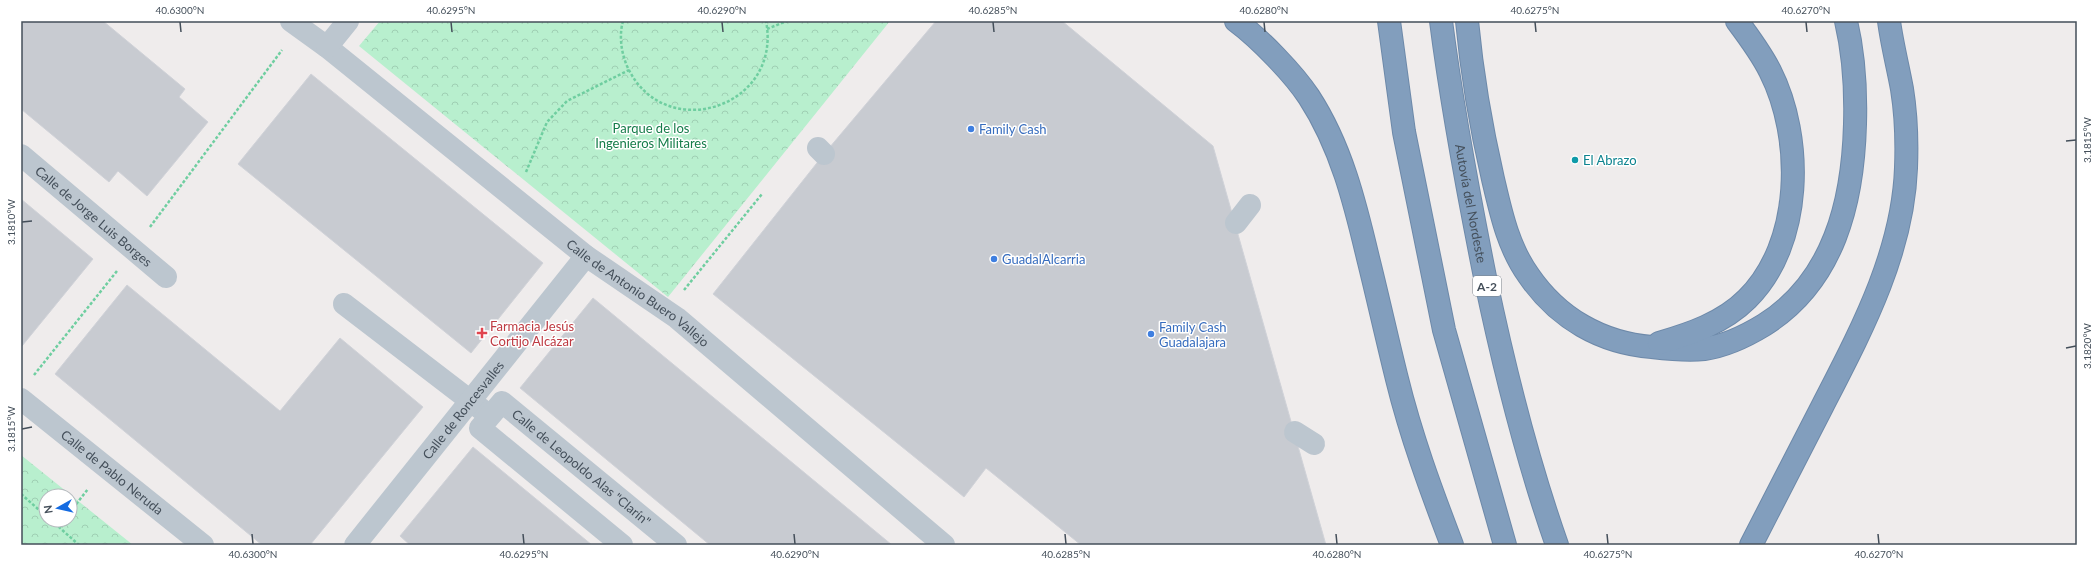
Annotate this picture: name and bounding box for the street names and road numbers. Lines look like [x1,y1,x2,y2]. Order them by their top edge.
street label: Autovía del Nordeste [1452,143,1490,265]
street label: Calle de Jorge Luis Borges [32,162,156,270]
street label: Calle de Antonio Buero Vallejo [563,236,713,350]
road number: A-2 [1473,276,1501,296]
street label: Calle de Roncesvalles [419,357,507,462]
street label: Calle de Leopoldo Alas "Clarín" [509,406,654,529]
street label: Calle de Pablo Neruda [58,426,167,518]

